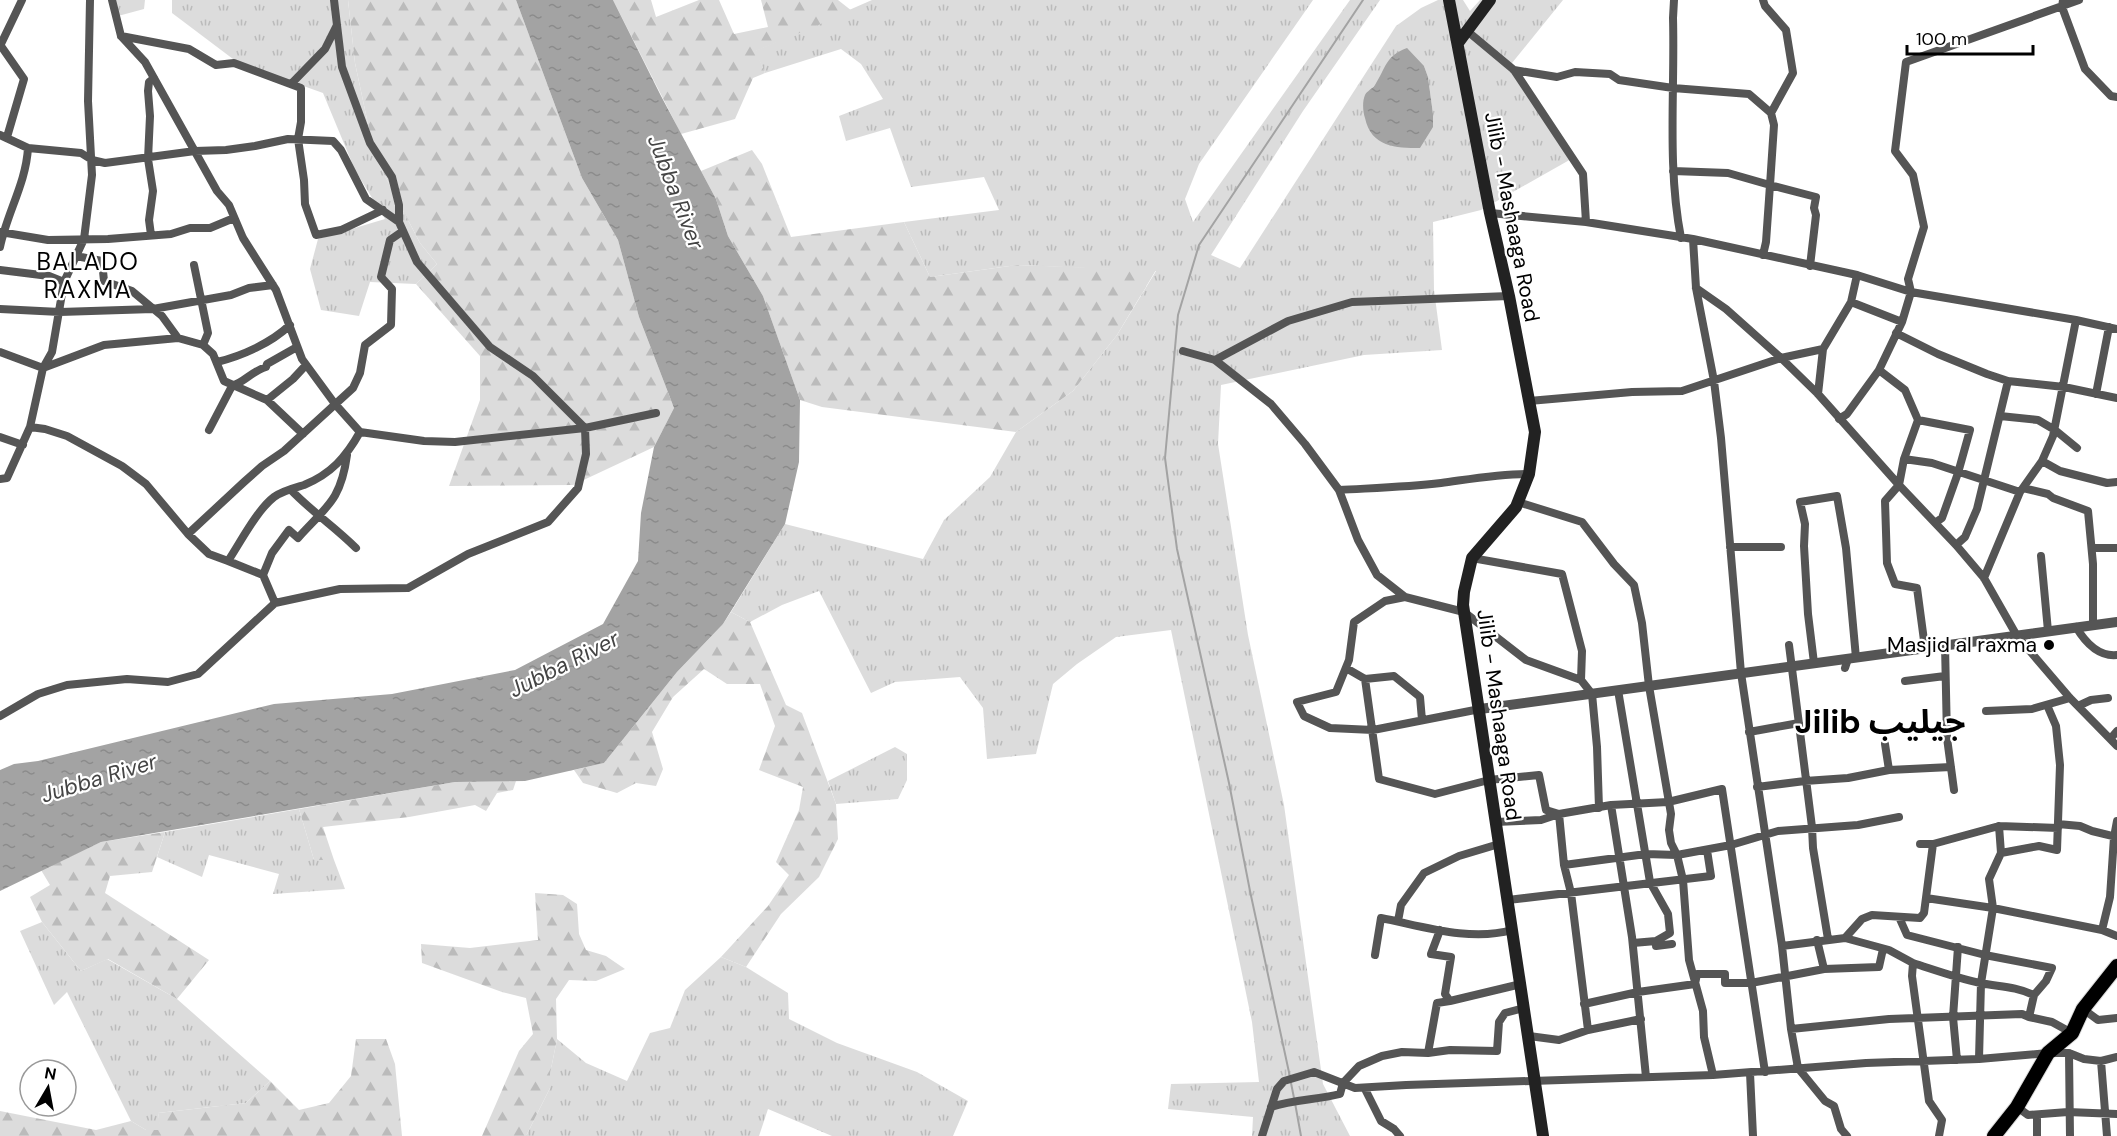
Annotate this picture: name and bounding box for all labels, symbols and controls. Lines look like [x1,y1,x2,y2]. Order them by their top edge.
scale bar [1907,18,2033,56]
text: 100 m [1916,27,1967,51]
street label: Jilib - Mashaaga Road [1478,110,1546,324]
water label: Jubba River [641,131,711,254]
district label: BALADO RAXMA [37,246,139,305]
street label: Jilib - Mashaaga Road [1470,608,1528,822]
water label: Jubba River [504,624,625,704]
place label: Masjid al raxma [1887,631,2037,659]
marker: Masjid al raxma [2042,638,2056,652]
district label: Jilib جيليب [1795,700,1965,743]
water label: Jubba River [38,746,161,809]
north arrow [18,1058,78,1118]
text: N [43,1062,58,1085]

